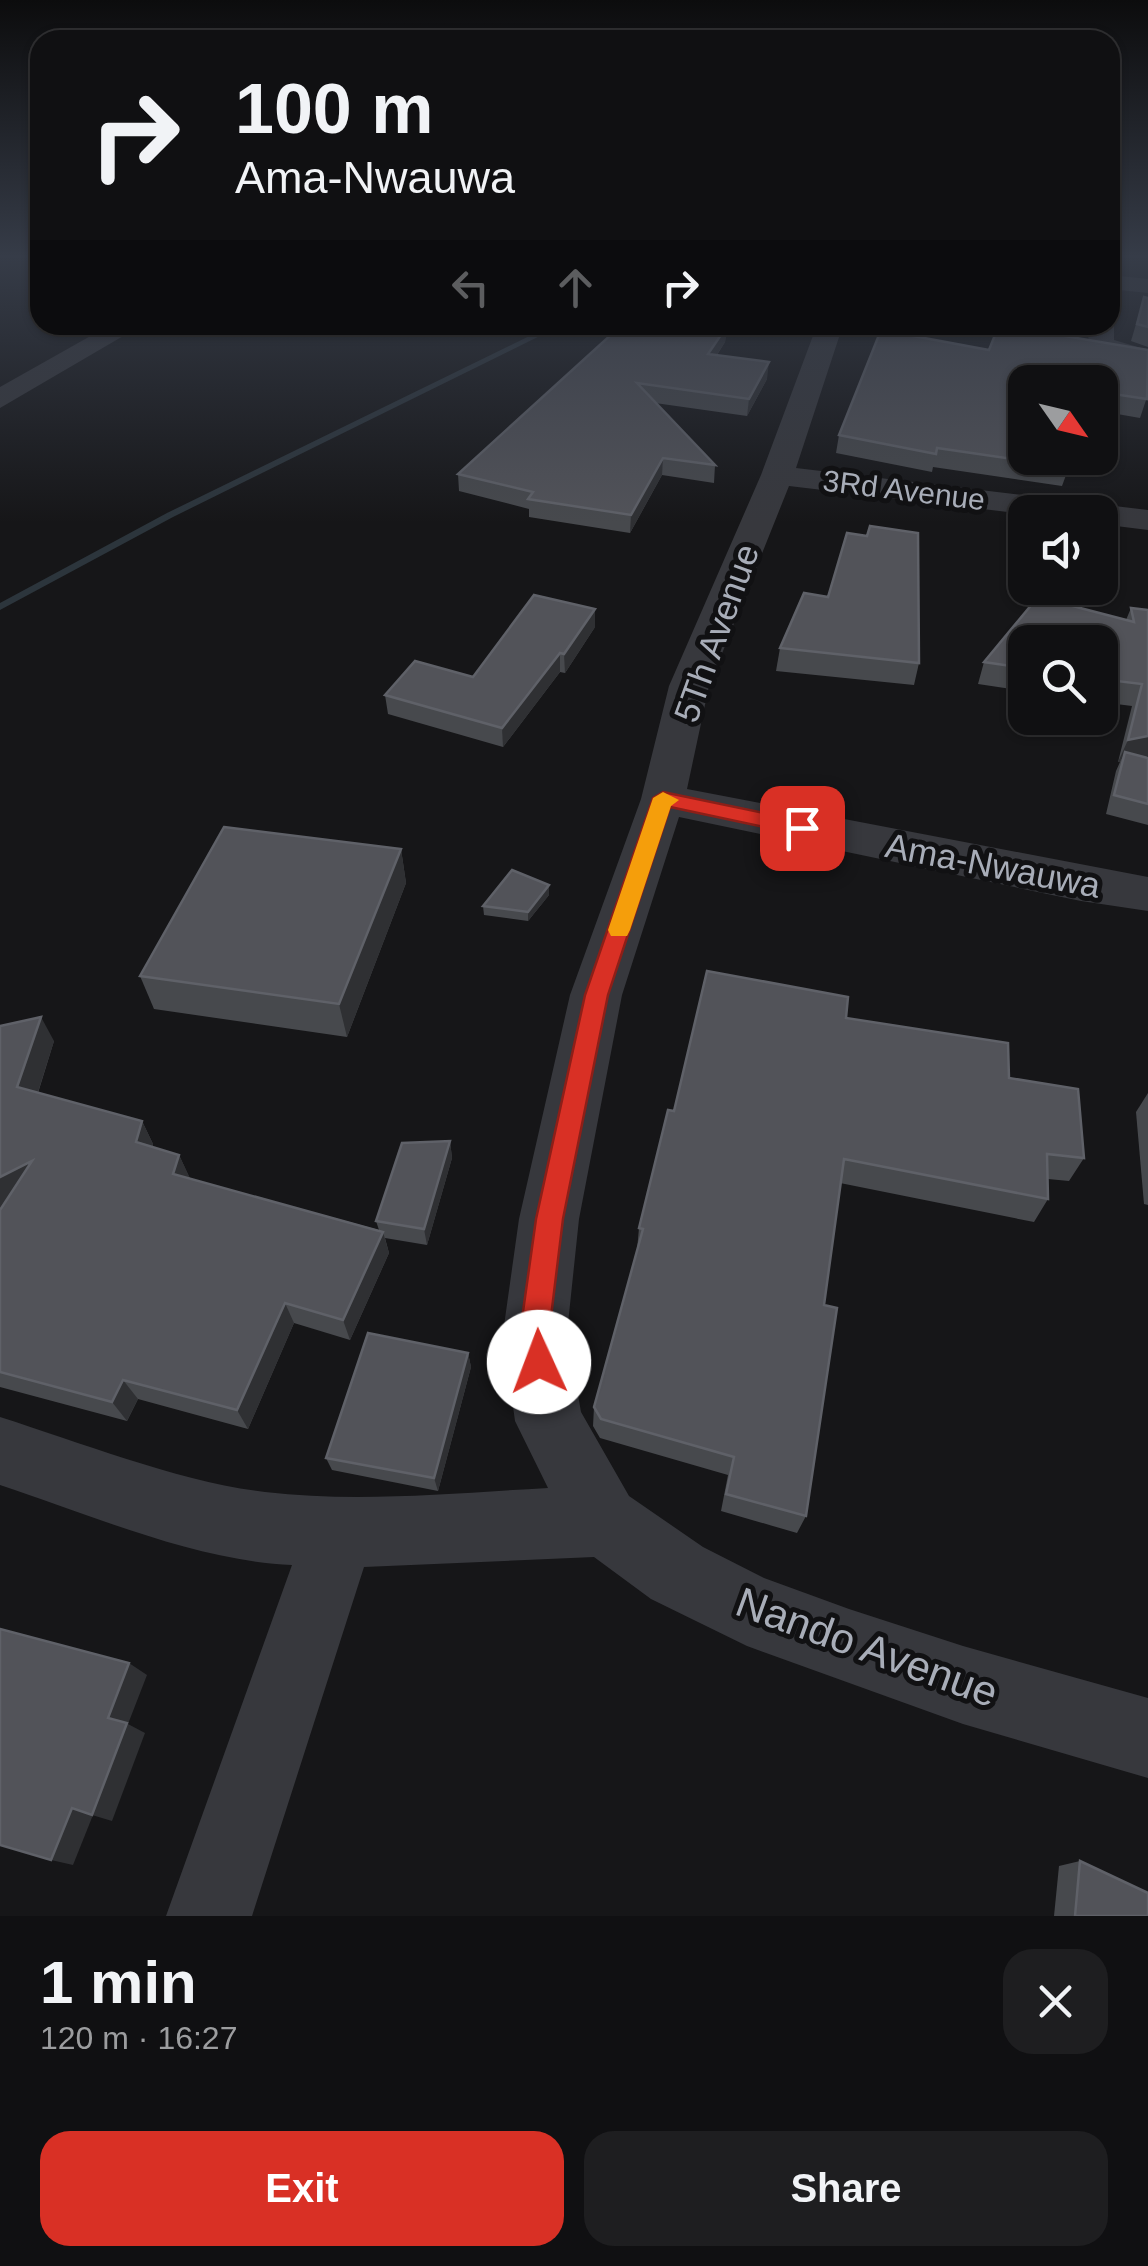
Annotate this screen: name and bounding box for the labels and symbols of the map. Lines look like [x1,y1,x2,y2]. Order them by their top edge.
north arrow [1008,365,1118,475]
street label: 3Rd Avenue [821,464,987,516]
street label: 5Th Avenue [666,539,766,727]
pin [760,786,845,871]
street label: Ama-Nwauwa [882,825,1104,905]
position arrow [487,1310,591,1414]
street label: Nando Avenue [730,1578,1004,1716]

